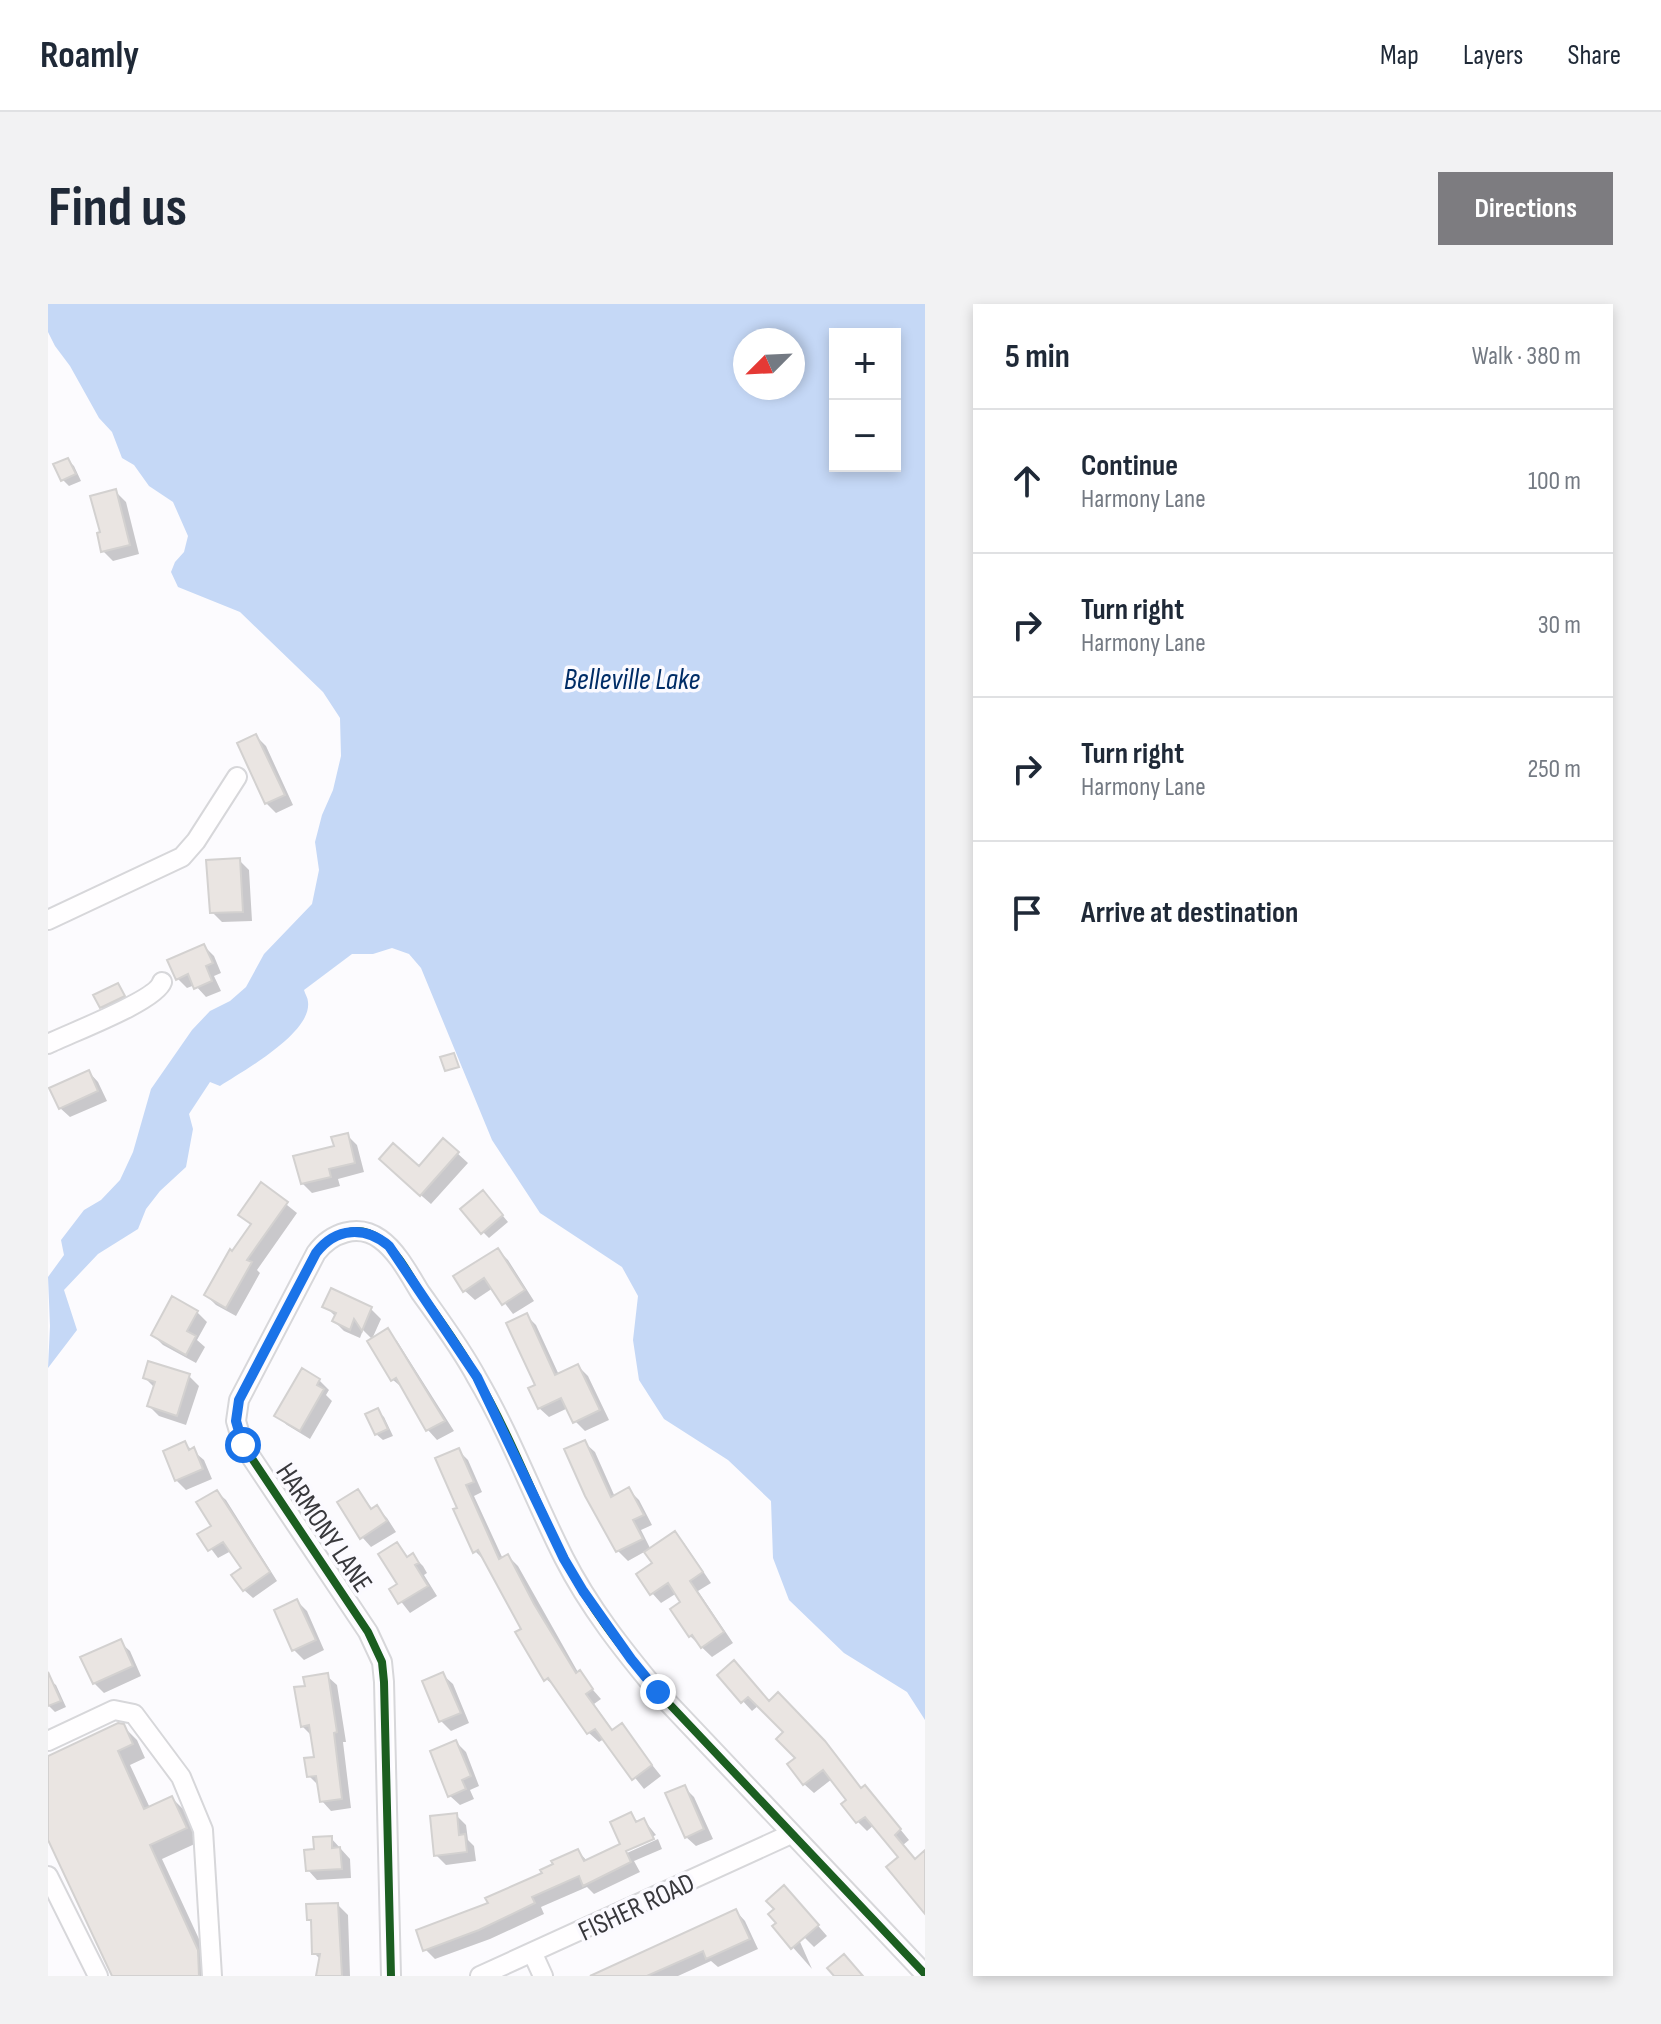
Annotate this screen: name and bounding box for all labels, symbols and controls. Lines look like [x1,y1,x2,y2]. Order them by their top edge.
text: Roamly [40,33,139,78]
text: Map [1380,39,1419,72]
text: Layers [1463,39,1523,72]
text: Share [1567,39,1621,72]
button: Directions [1438,172,1613,245]
text: Find us [48,175,187,242]
north arrow [733,328,805,400]
map controls [829,328,901,472]
button: + [829,328,901,400]
text: 5 min [1005,336,1070,377]
text: Walk · 380 m [1472,341,1581,372]
button: − [829,400,901,472]
text: Continue [1081,448,1178,484]
icon: ahead [1005,459,1049,503]
text: 100 m [1528,466,1581,497]
text: Harmony Lane [1081,484,1206,515]
text: Turn right [1081,592,1184,628]
icon: right [1005,603,1049,647]
text: 30 m [1538,610,1581,641]
text: Harmony Lane [1081,628,1206,659]
water label: Belleville Lake [564,662,701,698]
text: Turn right [1081,736,1184,772]
icon: right [1005,747,1049,791]
text: 250 m [1527,754,1581,785]
text: Harmony Lane [1081,772,1206,803]
icon: arrive [1005,891,1049,935]
text: Arrive at destination [1081,895,1298,931]
route start [225,1427,261,1463]
street label: HARMONY LANE [269,1457,379,1599]
route end [640,1674,676,1710]
street label: FISHER ROAD [573,1866,700,1949]

